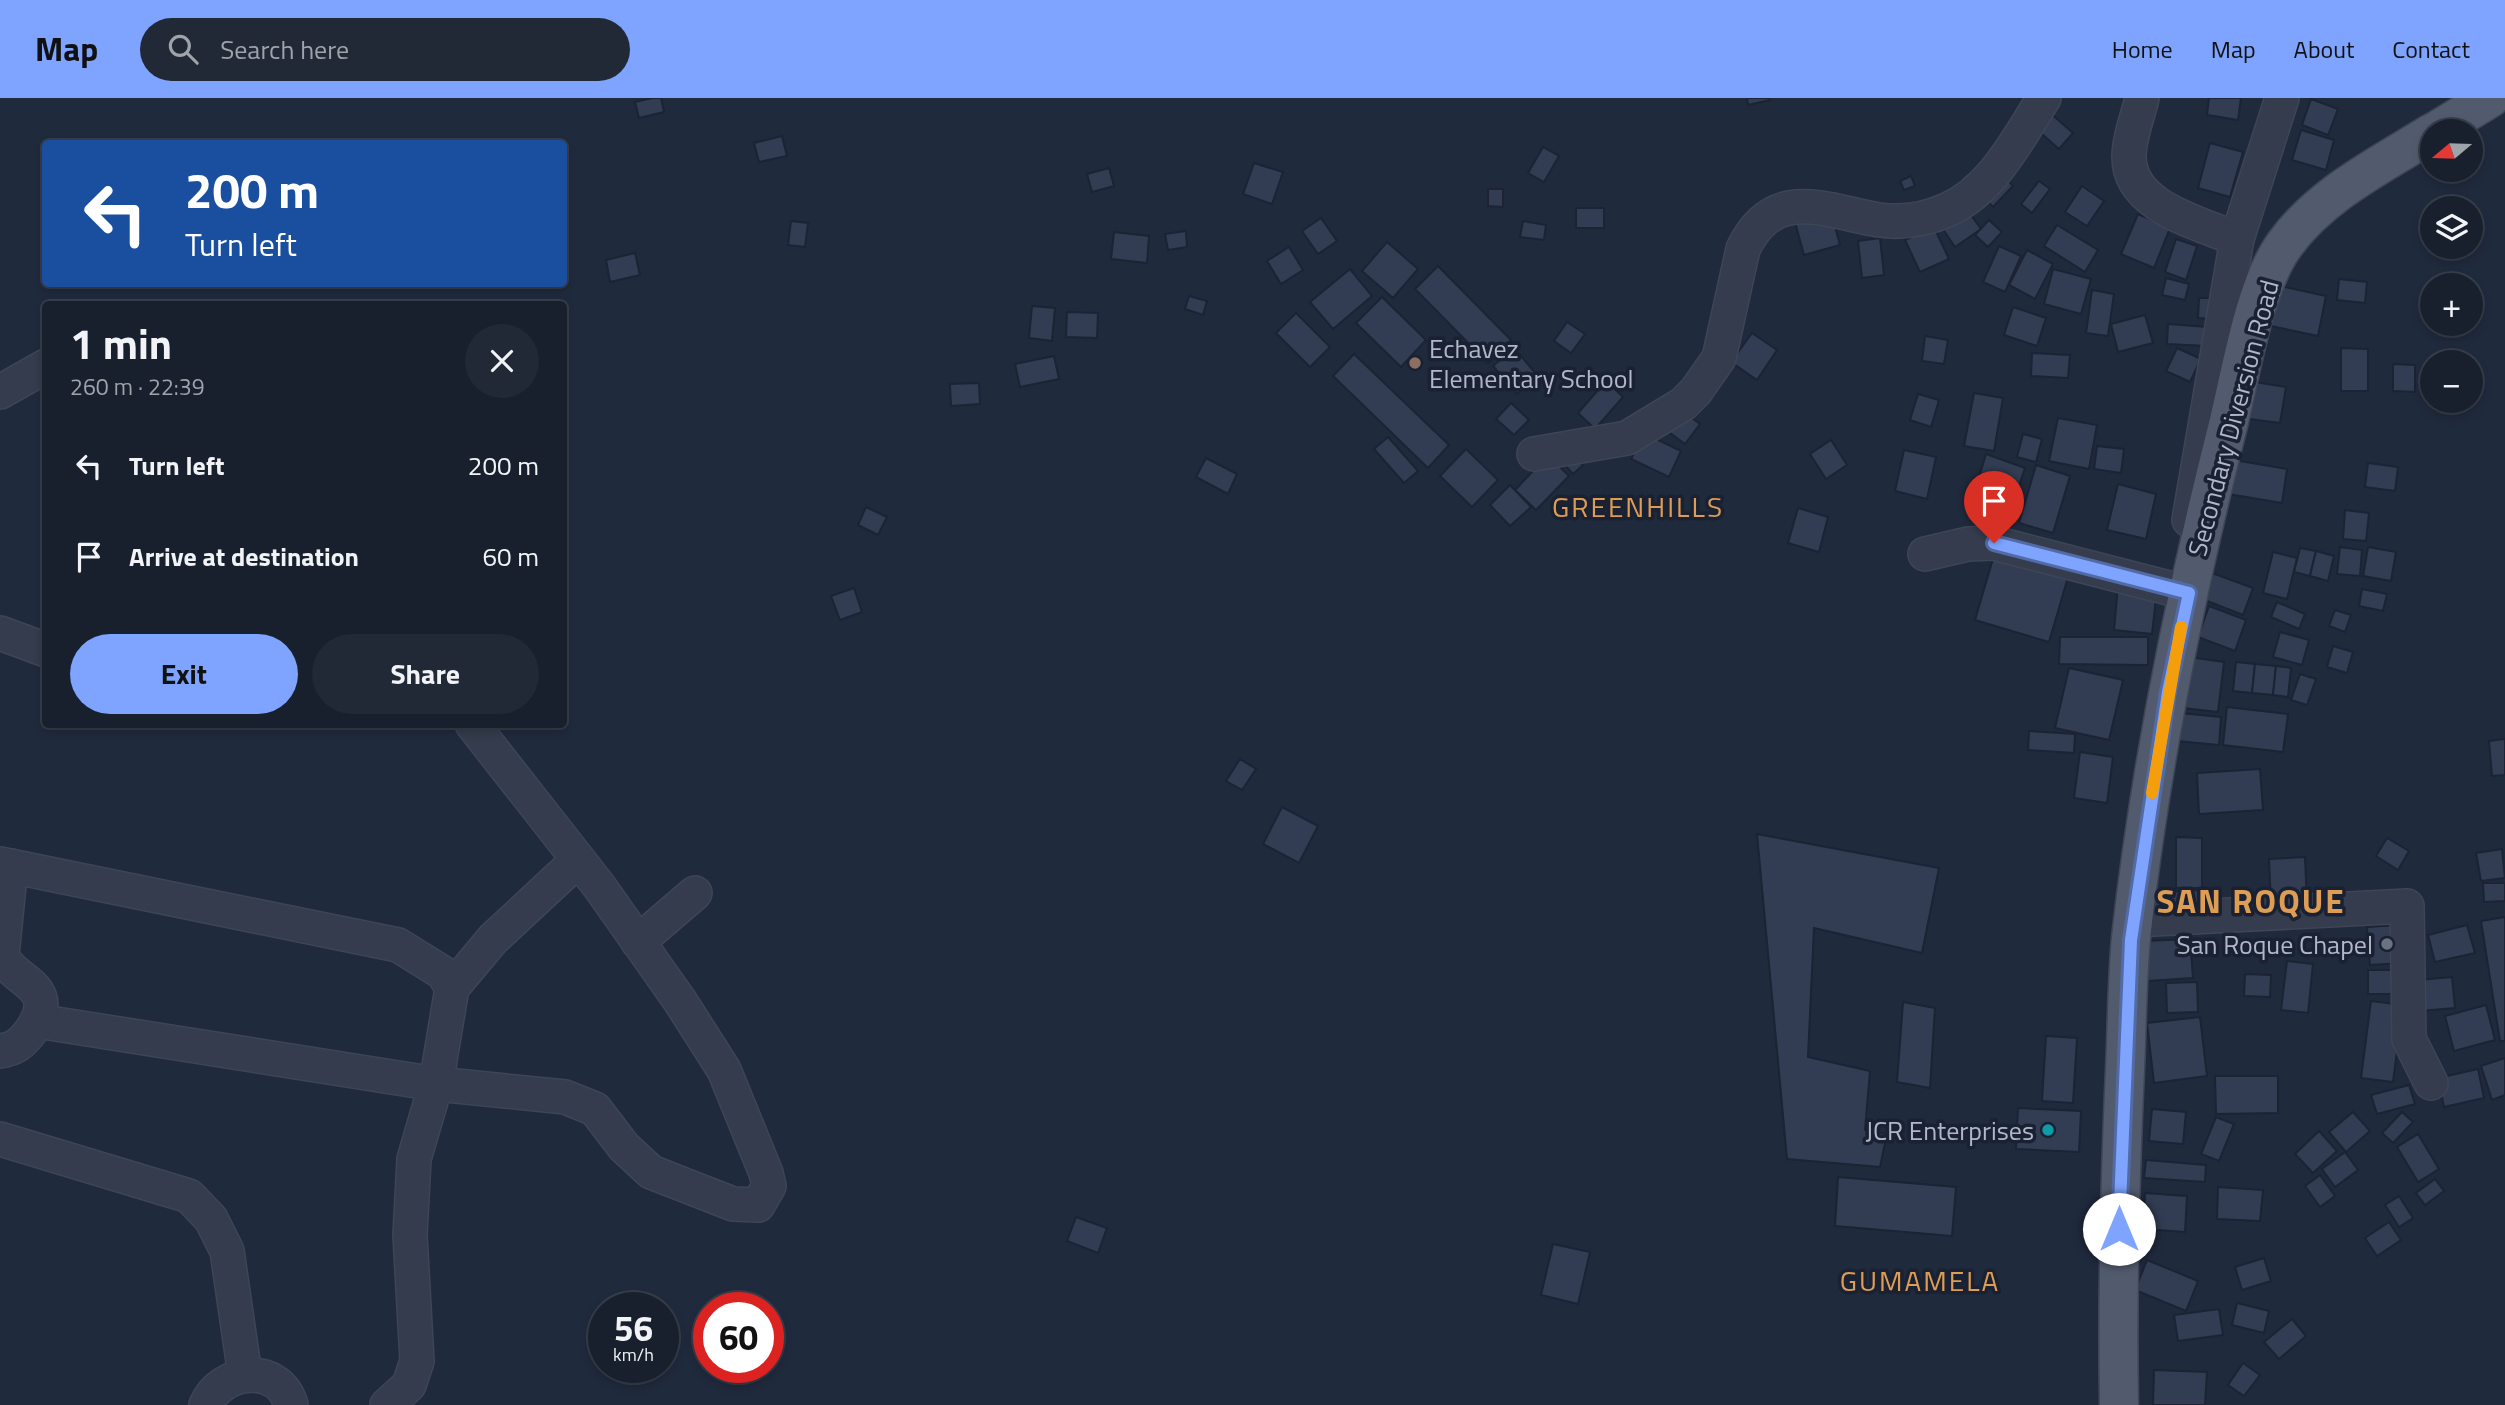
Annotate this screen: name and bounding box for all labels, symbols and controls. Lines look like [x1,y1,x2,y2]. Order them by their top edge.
search box [140,18,630,81]
text: Map [35,24,98,74]
icon: search [164,30,202,68]
text: Search here [220,30,349,69]
text: Home [2112,31,2173,67]
text: Map [2211,31,2256,67]
text: About [2294,31,2354,67]
text: Contact [2392,31,2470,67]
north arrow [2420,119,2483,182]
map controls [2420,119,2483,413]
text: 200 m [185,152,319,227]
icon: left [70,168,161,259]
button: layers [2420,196,2483,259]
text: Turn left [185,220,297,268]
button: + [2420,273,2483,336]
street label: Secondary Diversion Road [2177,276,2289,560]
text: 1 min [70,311,172,375]
button: close [465,324,539,398]
place label: Echavez Elementary School [1429,329,1634,398]
button: − [2420,350,2483,413]
marker: Echavez Elementary School [1407,355,1423,371]
text: 260 m · 22:39 [70,369,205,404]
text: Turn left [129,446,224,485]
text: 200 m [468,446,539,485]
icon: left [70,447,108,485]
pin [1964,471,2024,543]
icon: arrive [1975,482,2013,520]
district label: GREENHILLS [1552,485,1724,528]
text: Arrive at destination [129,537,359,576]
text: 60 m [482,537,539,576]
icon: arrive [70,538,108,576]
button: Exit [70,634,298,714]
button: Share [312,634,539,714]
district label: SAN ROQUE [2156,876,2346,926]
place label: San Roque Chapel [2176,925,2373,964]
marker: San Roque Chapel [2379,936,2395,952]
place label: JCR Enterprises [1865,1111,2034,1150]
marker: JCR Enterprises [2040,1122,2056,1138]
position arrow [2082,1192,2156,1266]
district label: GUMAMELA [1840,1259,2000,1302]
speed limit sign: 60 [693,1292,784,1383]
text: 56 [614,1301,653,1355]
text: km/h [613,1341,654,1368]

